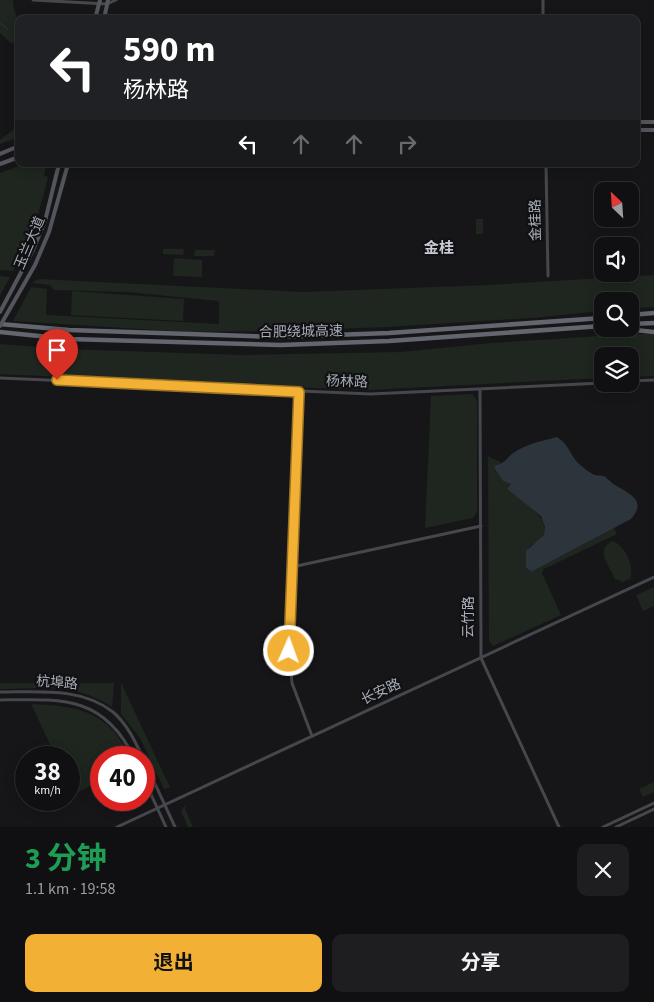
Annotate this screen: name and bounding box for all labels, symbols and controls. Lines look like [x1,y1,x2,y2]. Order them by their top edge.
text: 590 m [123,25,215,75]
icon: left [40,35,105,100]
text: 杨林路 [123,74,189,106]
icon: left [234,130,262,158]
icon: ahead [287,130,315,158]
icon: ahead [340,130,368,158]
icon: right [393,130,421,158]
north arrow [594,182,639,228]
map controls [594,182,639,392]
street label: 金桂路 [526,199,546,241]
street label: 玉兰大道 [10,213,50,273]
button: sound [594,237,639,282]
district label: 金桂 [424,238,454,259]
button: search [594,292,639,337]
street label: 合肥绕城高速 [259,321,343,343]
pin [36,329,78,380]
icon: arrive [43,336,71,364]
button: layers [594,347,639,392]
street label: 杨林路 [326,371,368,393]
street label: 云竹路 [459,596,479,638]
position arrow [262,624,314,676]
street label: 杭埠路 [35,671,79,695]
street label: 长安路 [358,674,404,710]
speed limit sign: 40 [90,746,155,811]
text: 38 [34,754,61,790]
text: km/h [34,782,61,799]
text: 3 分钟 [25,837,107,880]
button: close [577,844,629,896]
text: 1.1 km · 19:58 [25,878,115,900]
button: 退出 [25,934,322,992]
button: 分享 [332,934,629,992]

